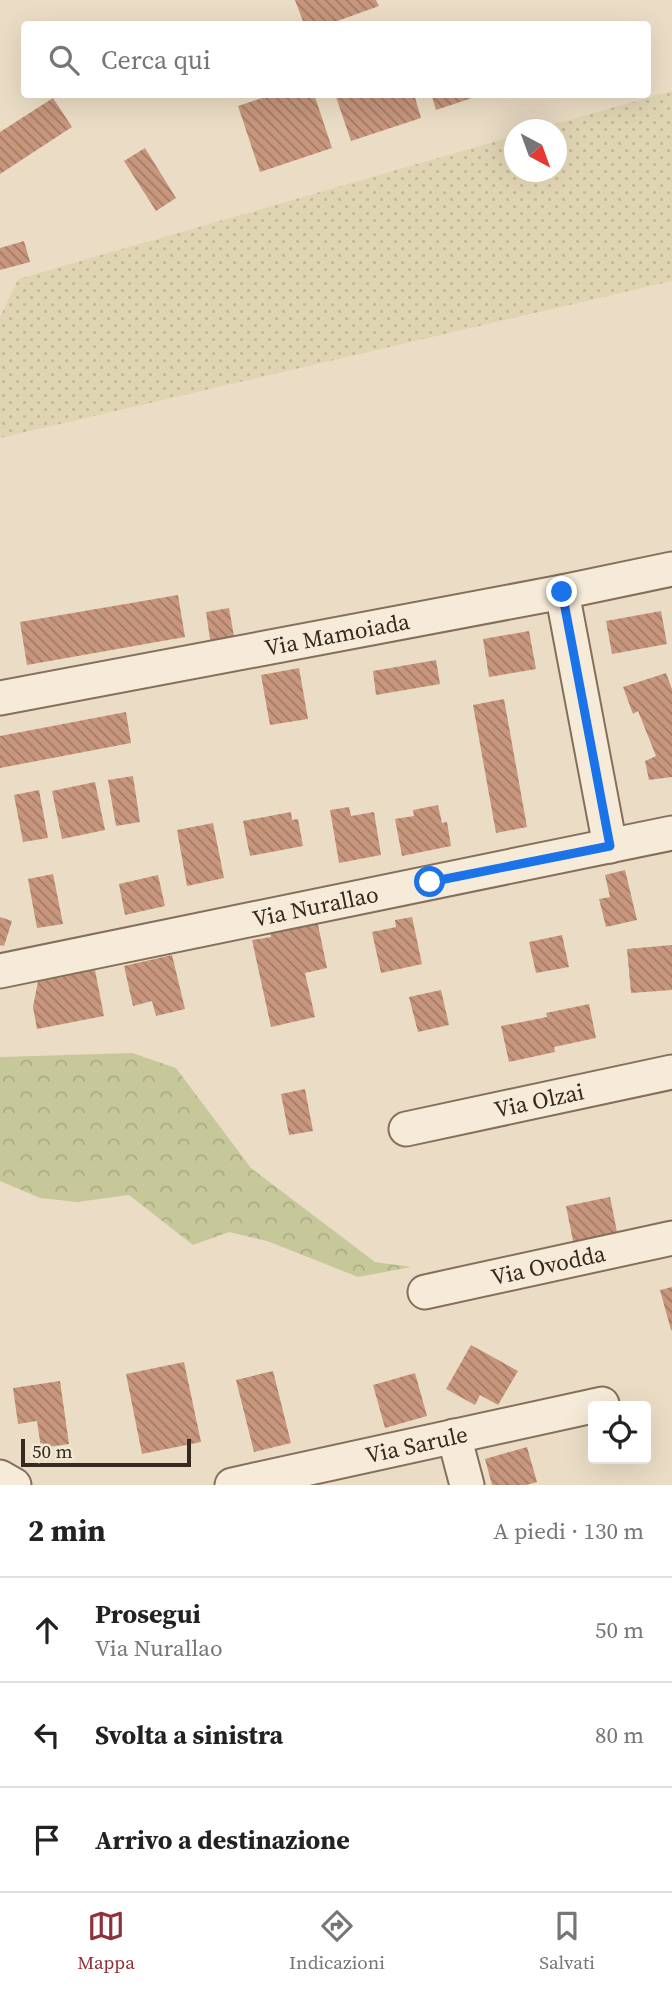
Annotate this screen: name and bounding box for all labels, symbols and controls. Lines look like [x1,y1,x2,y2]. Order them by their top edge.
search box [21,21,651,98]
icon: search [45,41,83,79]
text: Cerca qui [101,42,211,78]
north arrow [504,119,567,182]
route end [546,576,577,607]
street label: Via Mamoiada [262,605,413,664]
route start [414,866,445,897]
street label: Via Nurallao [250,878,381,935]
street label: Via Olzai [491,1075,587,1126]
street label: Via Ovodda [488,1237,609,1293]
map controls [588,1401,651,1464]
button: locate [588,1401,651,1464]
street label: Via Sarule [362,1418,471,1471]
scale bar [21,1436,191,1468]
text: 50 m [32,1438,73,1464]
text: 2 min [28,1510,106,1551]
text: A piedi · 130 m [493,1515,644,1547]
text: Prosegui [95,1596,201,1632]
icon: ahead [28,1611,66,1649]
text: 50 m [595,1614,644,1646]
text: Via Nurallao [95,1632,223,1664]
icon: left [28,1716,66,1754]
text: Svolta a sinistra [95,1717,283,1753]
text: 80 m [595,1719,644,1751]
icon: arrive [28,1821,66,1859]
text: Arrivo a destinazione [95,1822,350,1858]
tab: Mappa [77,1907,135,1975]
tab: Indicazioni [289,1907,385,1975]
tab: Salvati [539,1907,595,1975]

